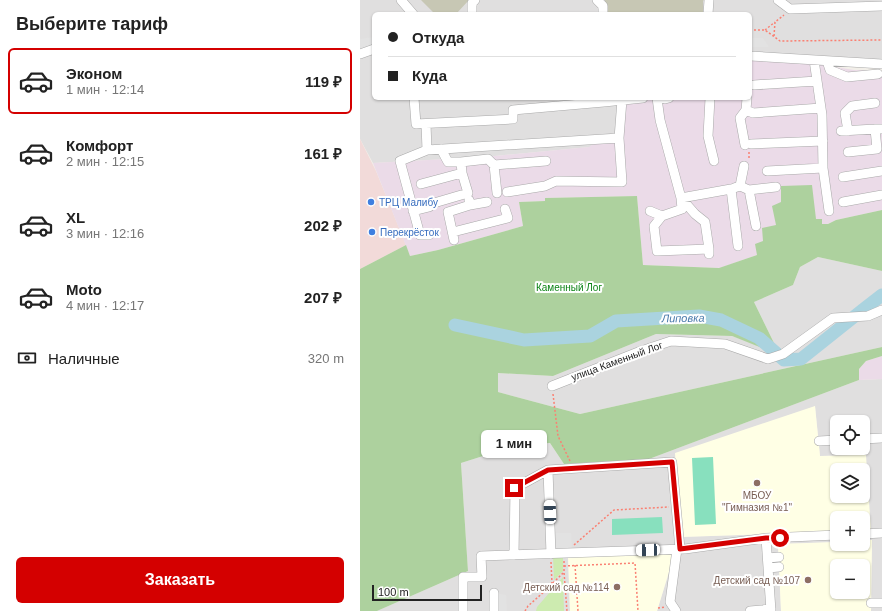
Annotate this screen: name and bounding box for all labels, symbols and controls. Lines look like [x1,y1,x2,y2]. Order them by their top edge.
text: Выберите тариф [16,14,168,34]
text: Откуда [412,29,464,46]
icon: car [18,63,54,99]
text: Эконом [66,65,122,82]
text: Куда [412,67,447,84]
text: 119 ₽ [305,73,342,90]
text: 1 мин · 12:14 [66,82,144,97]
icon: car [18,135,54,171]
text: Комфорт [66,137,133,154]
text: 161 ₽ [304,145,342,162]
text: 2 мин · 12:15 [66,154,144,169]
marker: ТРЦ Малибу [366,197,376,207]
place label: ТРЦ Малибу [379,197,438,208]
icon: car [18,207,54,243]
text: XL [66,209,85,226]
text: 202 ₽ [304,217,342,234]
text: 3 мин · 12:16 [66,226,144,241]
marker: Перекрёсток [367,227,377,237]
place label: Перекрёсток [380,227,439,238]
icon: car [18,279,54,315]
text: Moto [66,281,102,298]
park label: Каменный Лог [536,282,602,293]
text: 207 ₽ [304,289,342,306]
text: 4 мин · 12:17 [66,298,144,313]
water label: Липовка [660,312,705,324]
street label: улица Каменный Лог [570,339,665,383]
icon: cash [16,347,38,369]
text: Наличные [48,350,120,367]
text: 320 m [308,351,344,366]
map controls [830,415,870,599]
button: locate [830,415,870,455]
callout: 1 мин [481,430,547,458]
text: 1 мин [496,436,532,451]
button: layers [830,463,870,503]
marker: МБОУ "Гимназия №1" [752,478,762,488]
route end [505,479,523,497]
place label: МБОУ "Гимназия №1" [722,490,792,513]
car [544,500,556,524]
button: + [830,511,870,551]
route start [771,529,789,547]
car [636,544,660,556]
button: Заказать [16,557,344,603]
button: − [830,559,870,599]
place label: Детский сад №107 [714,575,800,586]
marker: Детский сад №107 [803,575,813,585]
place label: Детский сад №114 [523,582,609,593]
marker: Детский сад №114 [612,582,622,592]
scale bar [372,583,482,602]
text: 100 m [378,586,409,598]

